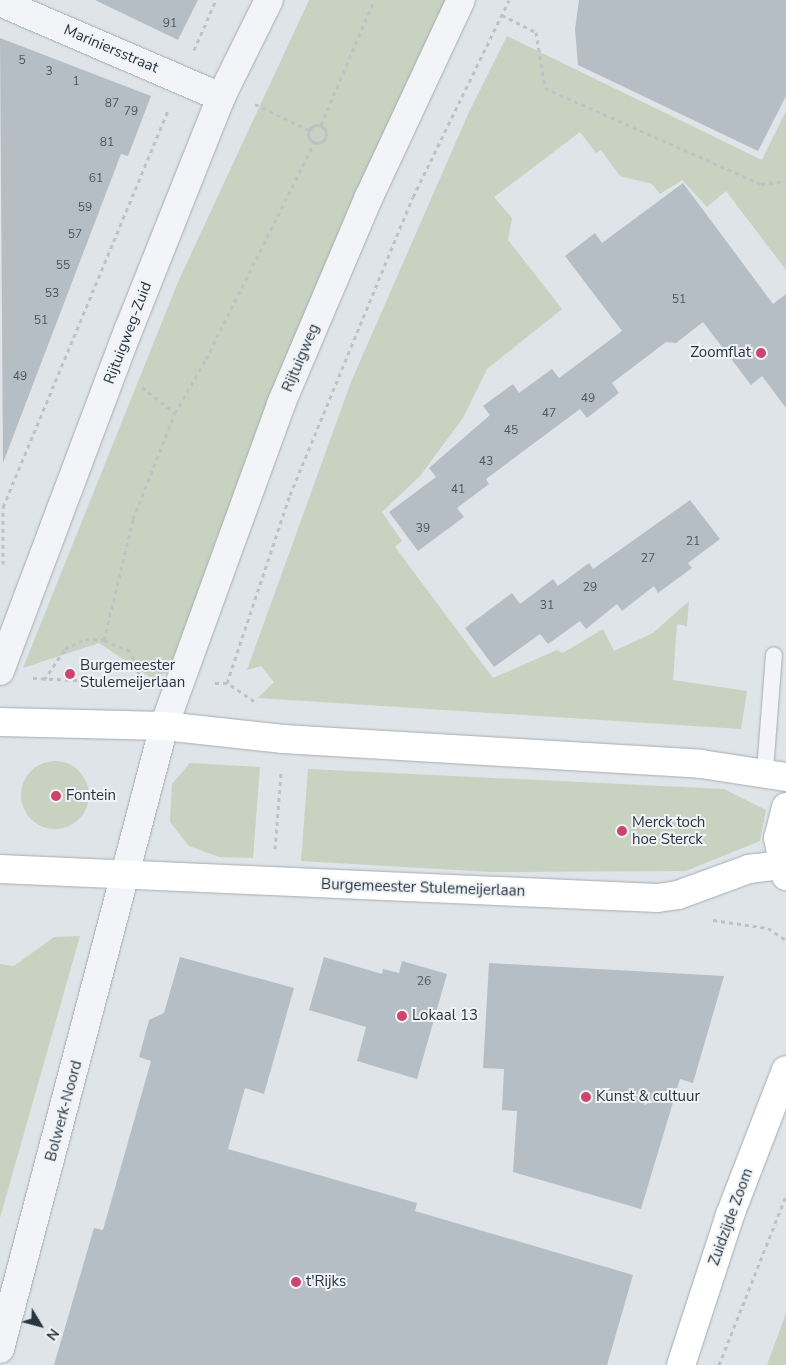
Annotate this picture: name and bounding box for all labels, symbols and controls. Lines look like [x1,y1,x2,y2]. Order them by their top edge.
house number: 91 [163,17,177,31]
street label: Mariniersstraat [61,21,161,77]
house number: 5 [18,54,26,68]
house number: 3 [45,65,53,79]
house number: 1 [72,75,80,89]
house number: 87 [105,97,119,111]
house number: 79 [124,105,138,119]
house number: 81 [100,136,114,150]
house number: 61 [89,172,103,186]
house number: 59 [78,201,92,215]
house number: 57 [68,228,82,242]
house number: 55 [56,259,70,273]
street label: Rijtuigweg-Zuid [100,279,156,387]
house number: 53 [45,287,59,301]
house number: 51 [672,293,686,307]
house number: 51 [34,314,48,328]
street label: Rijtuigweg [279,321,323,395]
place label: Zoomflat [690,344,751,362]
marker: Zoomflat [755,347,767,359]
house number: 49 [13,370,27,384]
house number: 49 [581,392,595,406]
house number: 47 [542,407,556,421]
house number: 45 [504,424,518,438]
house number: 43 [479,455,493,469]
house number: 41 [451,483,465,497]
house number: 39 [416,522,430,536]
house number: 21 [686,535,700,549]
house number: 27 [641,552,655,566]
house number: 29 [583,581,597,595]
house number: 31 [540,599,554,613]
place label: Burgemeester Stulemeijerlaan [80,656,185,691]
marker: Burgemeester Stulemeijerlaan [64,668,76,680]
place label: Fontein [66,787,116,805]
marker: Fontein [50,790,62,802]
place label: Merck toch hoe Sterck [632,813,705,848]
marker: Merck toch hoe Sterck [616,825,628,837]
street label: Burgemeester Stulemeijerlaan [321,875,525,901]
house number: 26 [417,975,431,989]
place label: Lokaal 13 [412,1007,478,1025]
marker: Lokaal 13 [396,1010,408,1022]
street label: Bolwerk-Noord [42,1059,86,1163]
place label: Kunst & cultuur [596,1088,700,1106]
marker: Kunst & cultuur [580,1091,592,1103]
street label: Zuidzijde Zoom [705,1166,757,1268]
place label: t'Rijks [306,1273,346,1291]
marker: t'Rijks [290,1276,302,1288]
north arrow [15,1300,65,1350]
text: N [42,1324,63,1344]

